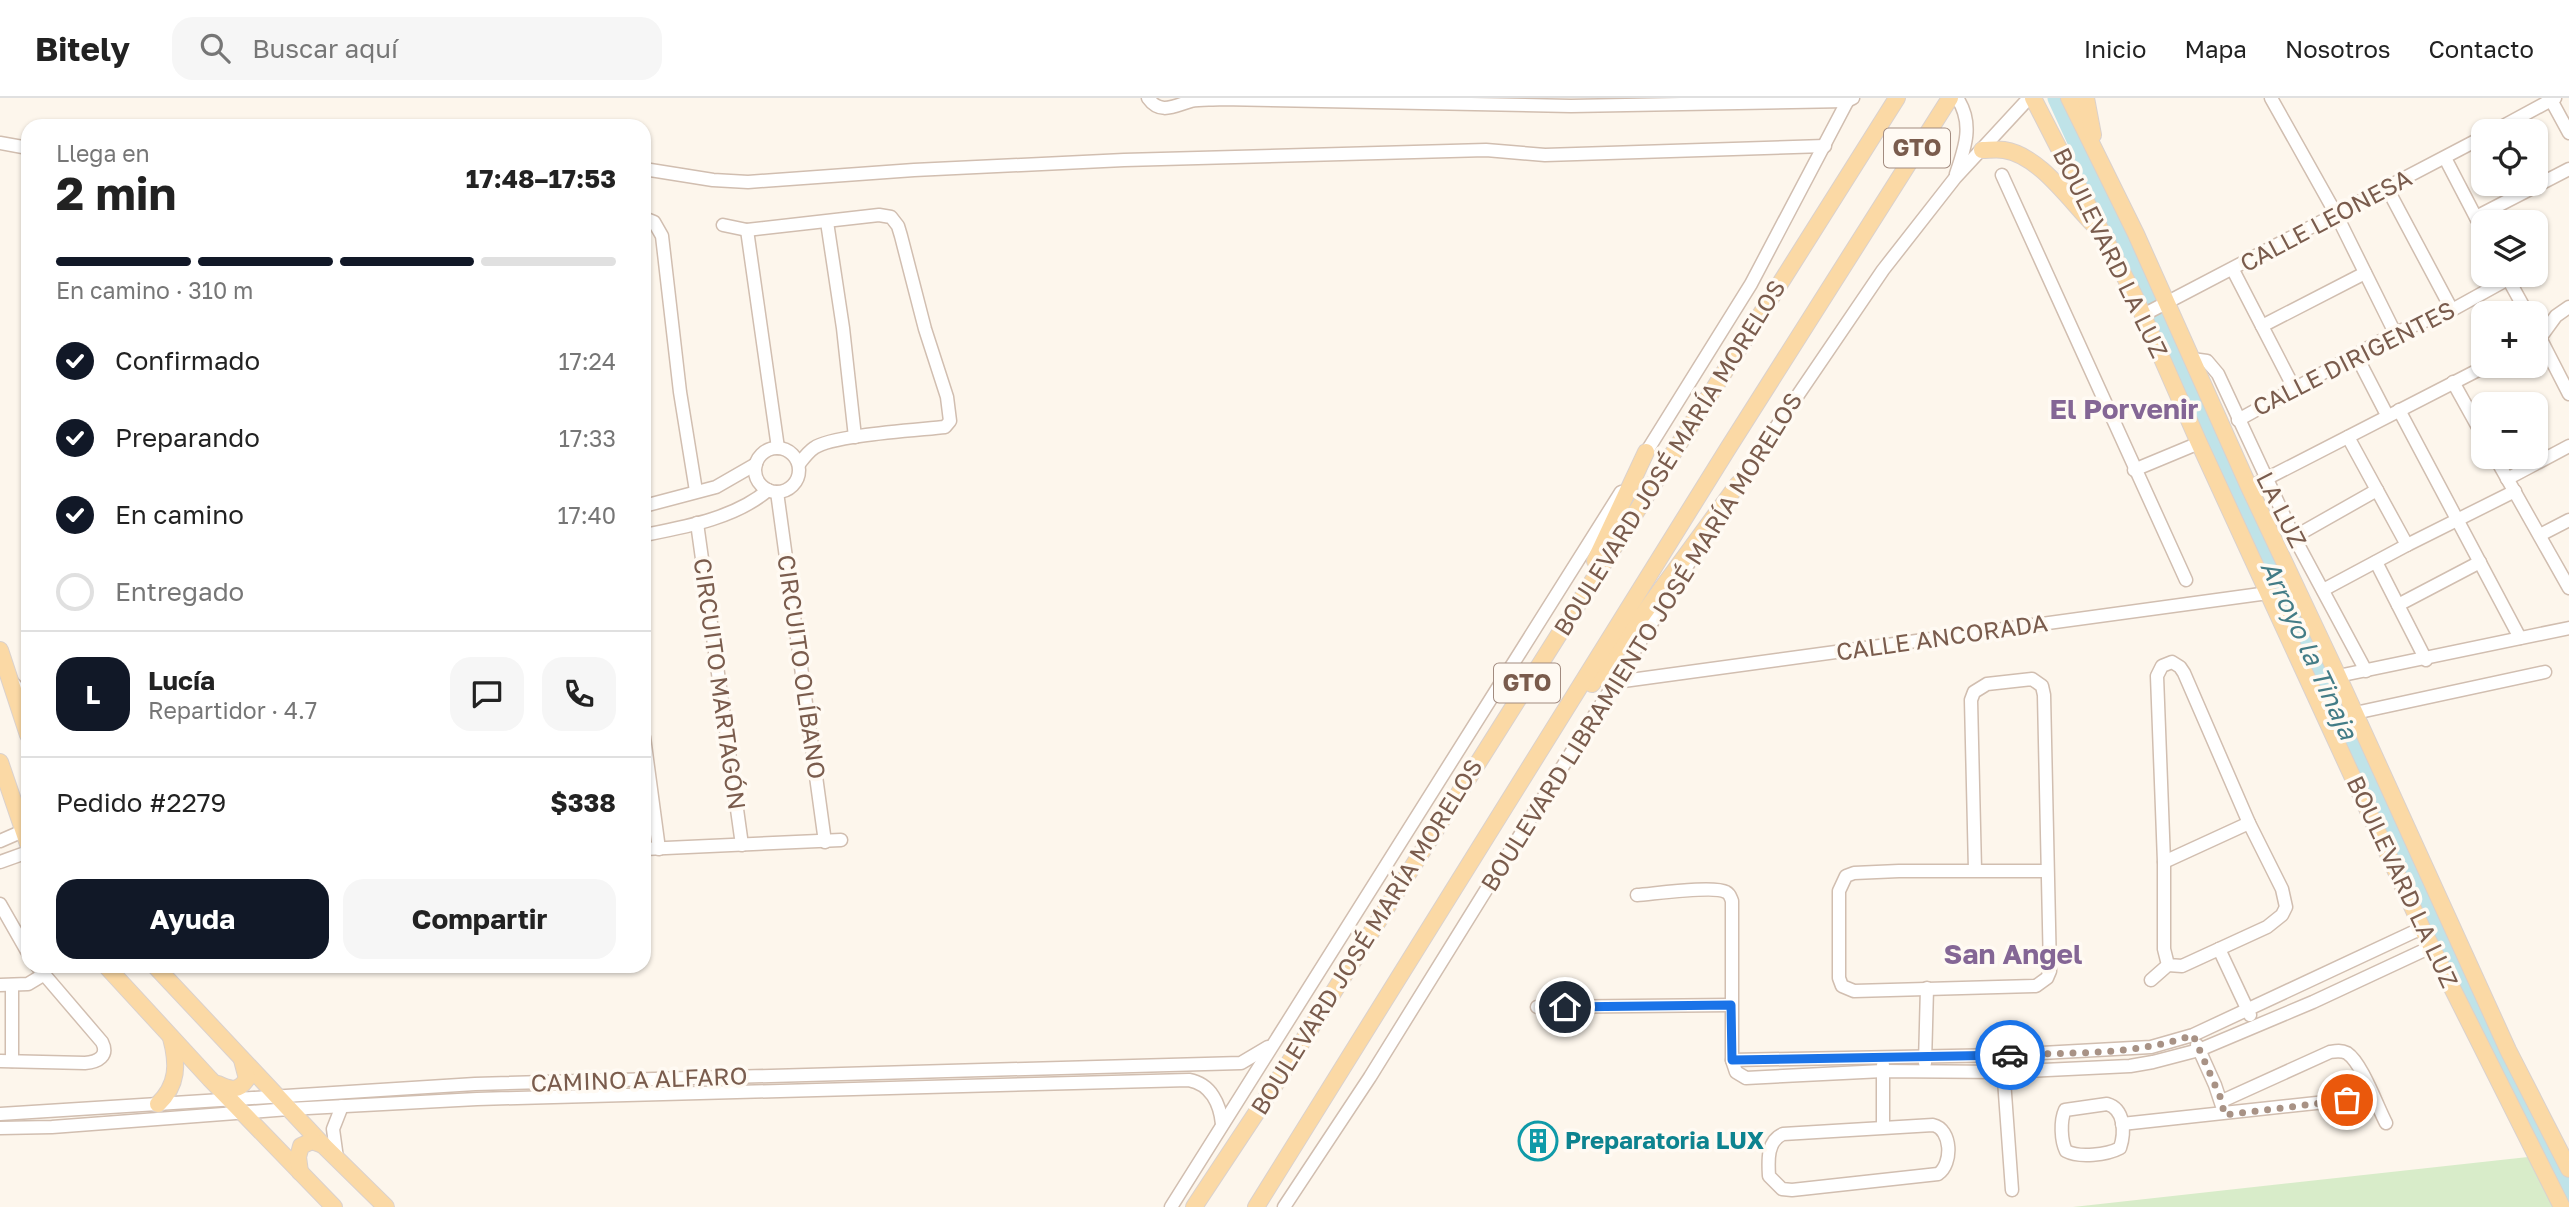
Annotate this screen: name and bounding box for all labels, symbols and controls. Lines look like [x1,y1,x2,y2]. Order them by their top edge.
search box [172,17,662,80]
text: Bitely [35,29,130,68]
icon: search [196,29,234,67]
text: Buscar aquí [252,33,398,64]
text: Inicio [2084,34,2146,63]
text: Mapa [2184,34,2247,63]
text: Nosotros [2285,34,2391,63]
text: Contacto [2429,34,2534,63]
map controls [2471,119,2548,469]
button: locate [2471,119,2548,196]
road number: GTO [1884,129,1950,168]
text: Llega en [56,139,150,167]
street label: BOULEVARD LA LUZ [2048,142,2175,362]
street label: CALLE LEONESA [2235,162,2416,277]
text: 17:48–17:53 [466,163,616,194]
text: 2 min [56,165,176,220]
button: layers [2471,210,2548,287]
street label: BOULEVARD JOSÉ MARÍA MORELOS [1547,274,1791,640]
text: En camino · 310 m [56,276,253,304]
street label: CALLE DIRIGENTES [2247,294,2459,421]
button: + [2471,301,2548,378]
icon: check [56,342,94,380]
text: Confirmado [115,345,260,376]
text: 17:24 [558,347,616,375]
street label: BOULEVARD LIBRAMIENTO JOSÉ MARÍA MORELOS [1474,386,1807,896]
district label: El Porvenir [2049,392,2199,425]
button: − [2471,392,2548,469]
icon: check [56,419,94,457]
text: Preparando [115,422,260,453]
text: 17:33 [559,424,616,452]
street label: LA LUZ [2251,466,2314,552]
icon: check [56,496,94,534]
text: En camino [115,499,244,530]
text: 17:40 [557,501,616,529]
street label: CIRCUITO OLÍBANO [772,553,833,781]
street label: CIRCUITO MARTAGÓN [688,556,753,812]
water label: Arroyo la Tinaja [2254,556,2365,745]
text: Entregado [115,576,244,607]
street label: CALLE ANCORADA [1834,607,2049,666]
button: chat [450,657,524,731]
button: phone [542,657,616,731]
road number: GTO [1494,664,1560,702]
text: Lucía [148,665,215,696]
text: L [86,679,100,710]
text: Repartidor · 4.7 [148,696,317,724]
street label: BOULEVARD JOSÉ MARÍA MORELOS [1244,753,1488,1119]
street label: BOULEVARD LA LUZ [2342,771,2465,992]
text: Pedido #2279 [56,787,226,818]
text: $338 [550,787,616,818]
button: Ayuda [56,879,329,959]
button: Compartir [343,879,616,959]
district label: San Angel [1944,937,2082,970]
pin [1535,977,1595,1037]
icon: home [1546,988,1584,1026]
courier [1975,1020,2045,1090]
icon: car [1991,1036,2029,1074]
street label: CAMINO A ALFARO [530,1060,748,1097]
pin [2317,1070,2377,1130]
icon: bag [2328,1081,2366,1119]
building icon: Preparatoria LUX [1517,1120,1559,1162]
place label: Preparatoria LUX [1565,1125,1764,1154]

